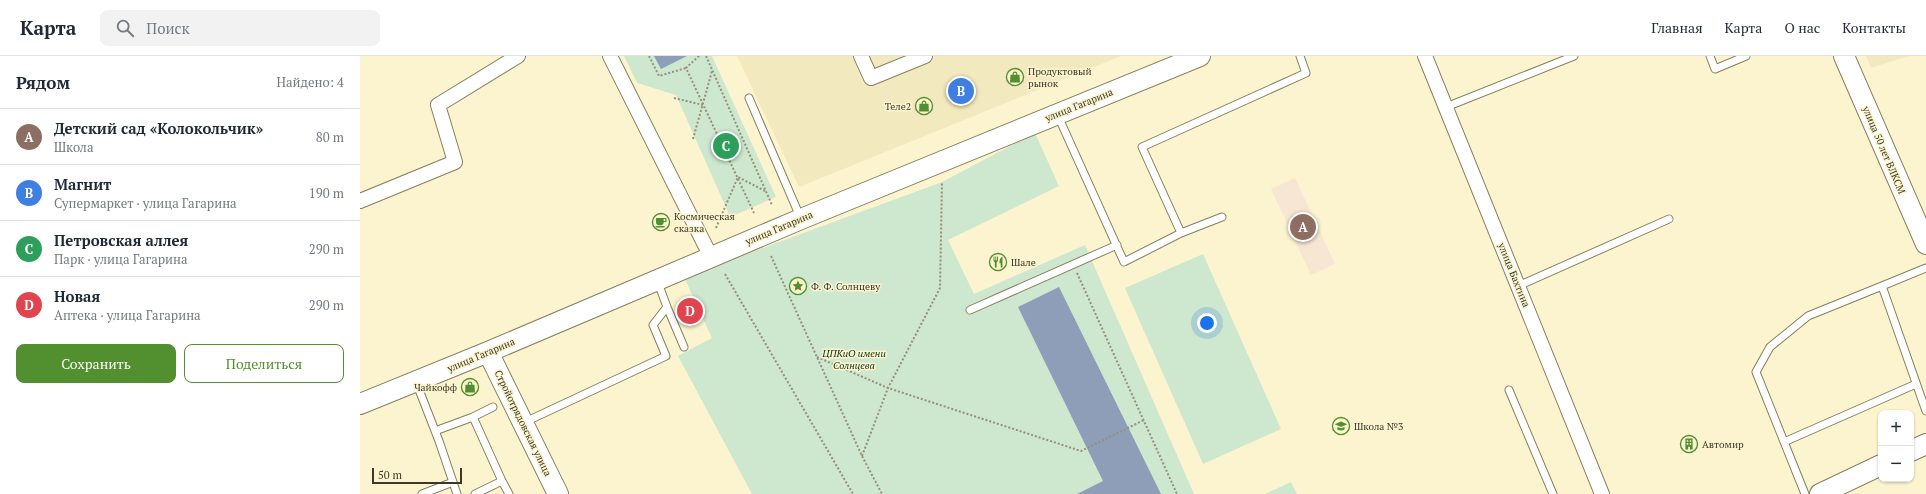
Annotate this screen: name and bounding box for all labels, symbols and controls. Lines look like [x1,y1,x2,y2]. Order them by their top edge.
search box [100,10,380,46]
text: Карта [20,15,76,40]
icon: search [114,17,136,39]
text: Поиск [146,18,190,38]
text: Главная [1651,18,1703,37]
text: Карта [1725,18,1762,37]
text: О нас [1784,18,1820,37]
text: Контакты [1842,18,1906,37]
place label: Продуктовый рынок [1028,65,1092,90]
shop icon: Продуктовый рынок [1005,67,1025,87]
text: Рядом [16,71,70,94]
text: Найдено: 4 [277,73,344,91]
pin: B [948,76,974,106]
street label: улица Гагарина [1042,85,1115,125]
shop icon: Теле2 [914,96,934,116]
place label: Теле2 [885,100,911,113]
street label: улица 50 лет ВЛКСМ [1859,103,1909,196]
text: Детский сад «Колокольчик» [54,118,263,138]
text: A [24,128,34,146]
text: 80 m [316,128,344,146]
pin: C [713,131,739,161]
text: Школа [54,138,93,156]
text: Магнит [54,174,111,194]
text: B [25,184,33,202]
text: 190 m [309,184,344,202]
text: Супермаркет · улица Гагарина [54,194,237,212]
street label: улица Гагарина [742,208,815,248]
place label: Космическая сказка [674,210,735,235]
cafe icon: Космическая сказка [651,212,671,232]
pin: A [1290,212,1316,242]
text: Петровская аллея [54,230,188,250]
text: C [25,240,33,258]
text: 290 m [309,240,344,258]
street label: улица Бахтина [1495,240,1533,309]
text: Парк · улица Гагарина [54,250,188,268]
restaurant icon: Шале [988,252,1008,272]
place label: Шале [1011,256,1036,269]
place icon: Ф. Ф. Солнцеву [788,276,808,296]
place label: Ф. Ф. Солнцеву [811,280,881,293]
text: Новая [54,286,100,306]
text: D [24,296,34,314]
text: 290 m [309,296,344,314]
pin: D [677,296,703,326]
text: Аптека · улица Гагарина [54,306,201,324]
your location [1197,313,1217,333]
street label: улица Гагарина [444,335,517,375]
button: Сохранить [16,344,176,383]
button: Поделиться [184,344,344,383]
park label: ЦПКиО имени Солнцева [821,347,886,372]
street label: Стройотрядовская улица [492,368,554,478]
shop icon: Чайкофф [460,377,480,397]
place label: Чайкофф [414,381,457,394]
map controls [1878,410,1914,482]
button: + [1878,410,1914,446]
school or university icon: Школа №3 [1331,416,1351,436]
place label: Школа №3 [1354,420,1403,433]
building icon: Автомир [1679,434,1699,454]
place label: Автомир [1702,438,1744,451]
button: − [1878,446,1914,482]
scale bar [372,466,462,485]
text: 50 m [378,468,402,482]

